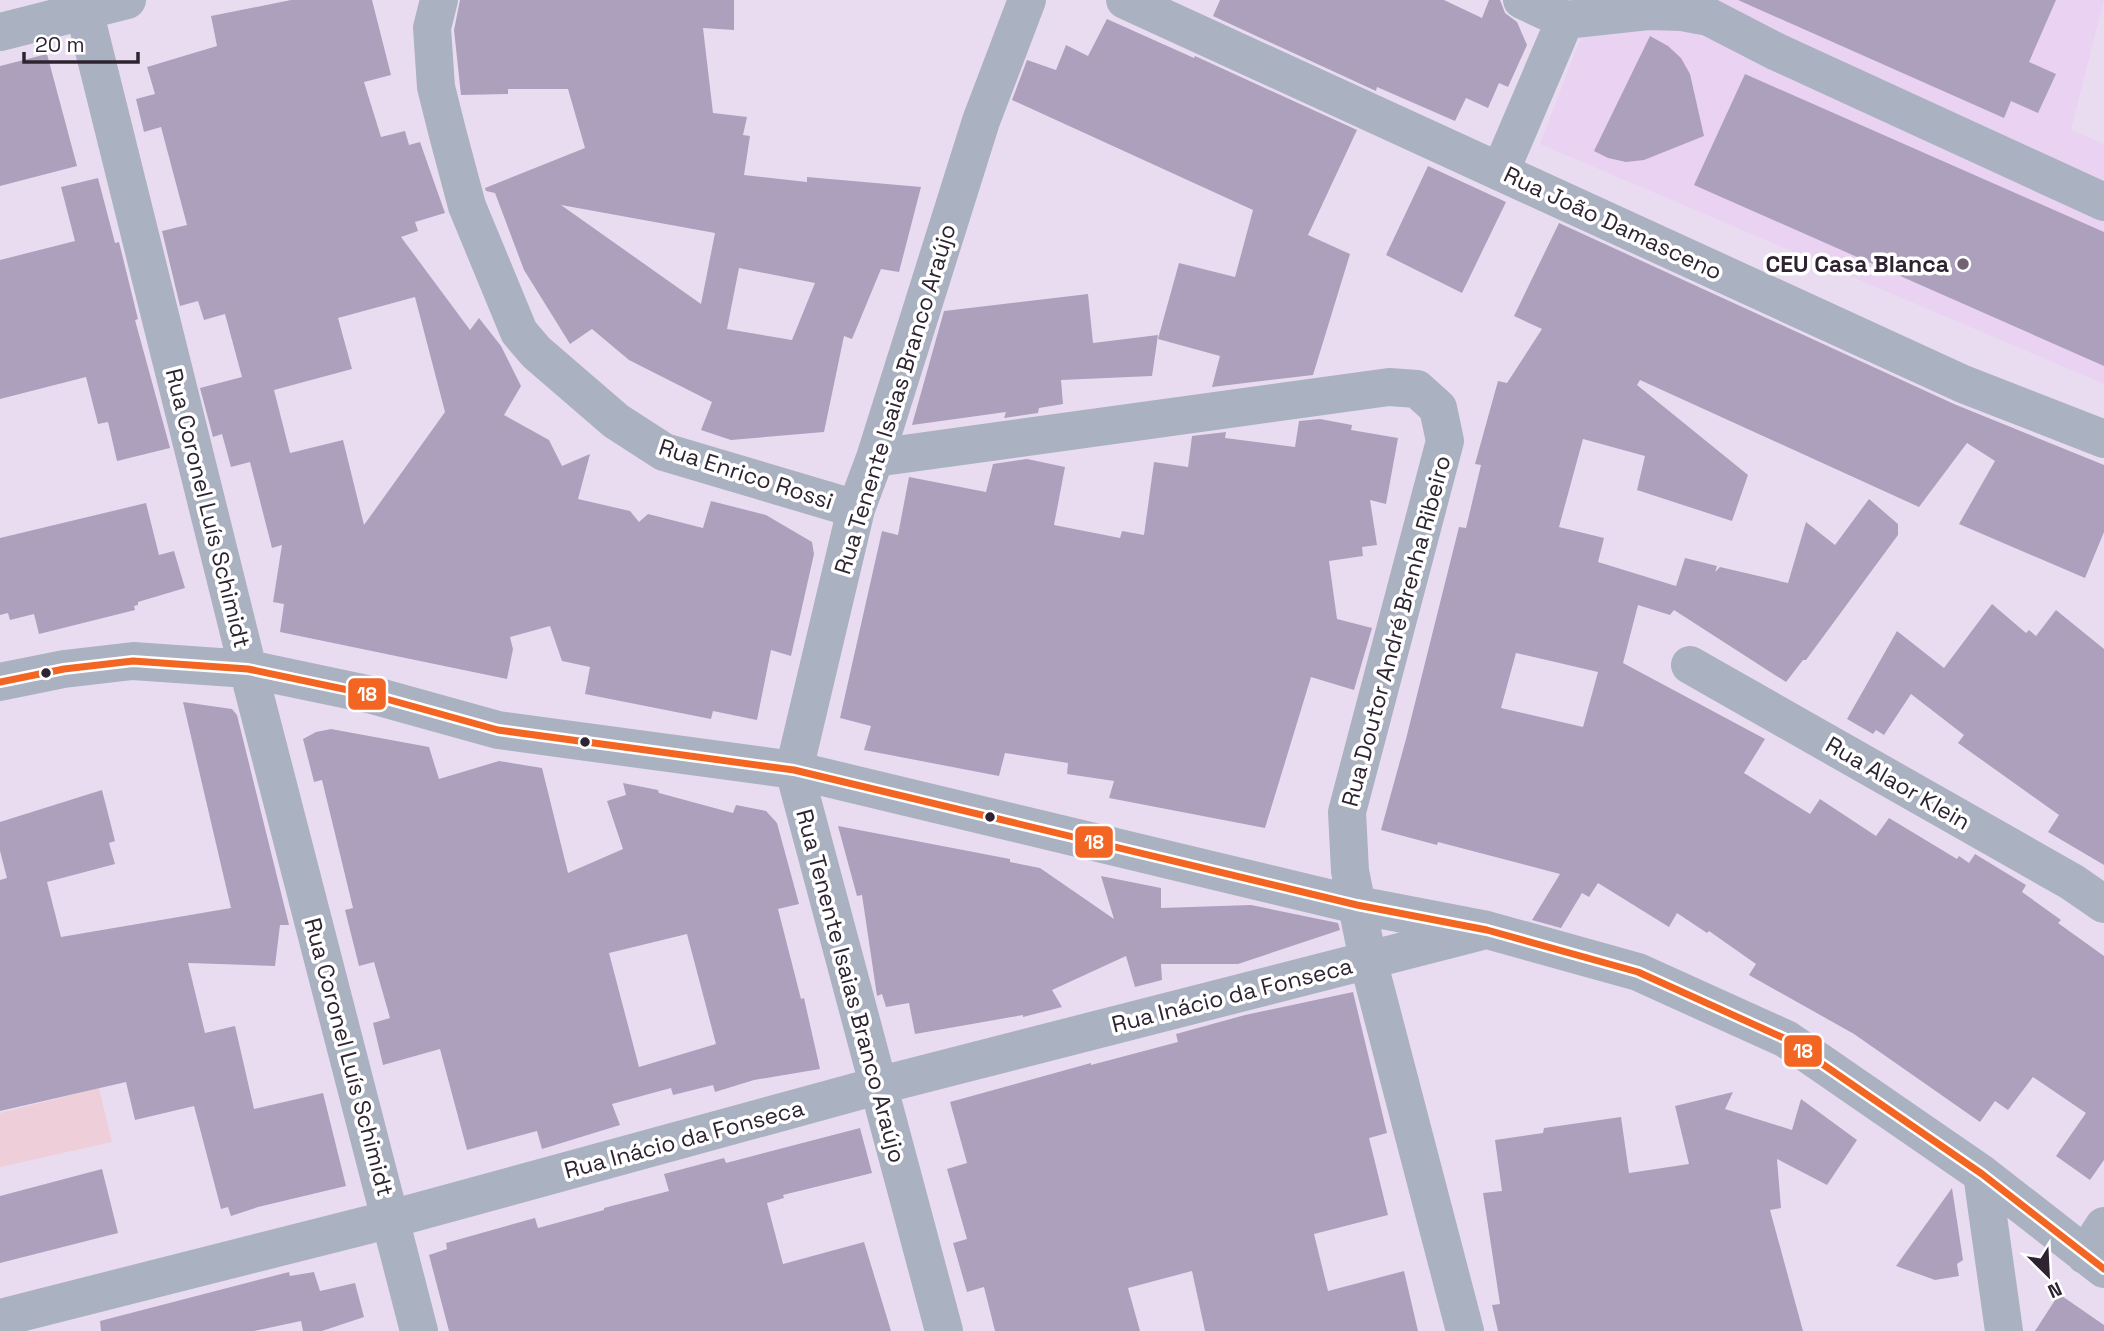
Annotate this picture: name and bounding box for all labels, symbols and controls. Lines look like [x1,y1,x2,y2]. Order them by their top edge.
scale bar [24,21,138,65]
text: 20 m [35,31,85,58]
street label: Rua João Damasceno [1499,159,1727,287]
street label: Rua Tenente Isaias Branco Araújo [827,220,963,578]
place label: CEU Casa Blanca [1765,249,1949,279]
marker: CEU Casa Blanca [1955,256,1971,272]
street label: Rua Coronel Luís Schimidt [159,365,257,651]
street label: Rua Enrico Rossi [655,432,837,516]
street label: Rua Doutor André Brenha Ribeiro [1335,452,1457,810]
unlabelled marker [39,666,53,680]
line badge: 18 [347,677,387,711]
text: 18 [357,682,377,707]
street label: Rua Alaor Klein [1820,729,1976,837]
unlabelled marker [578,735,592,749]
street label: Rua Tenente Isaias Branco Araújo [789,806,913,1166]
unlabelled marker [983,810,997,824]
line badge: 18 [1074,825,1114,859]
text: 18 [1084,830,1104,855]
street label: Rua Coronel Luís Schimidt [297,914,401,1200]
street label: Rua Inácio da Fonseca [1108,951,1356,1039]
line badge: 18 [1783,1034,1823,1068]
text: 18 [1793,1039,1813,1064]
street label: Rua Inácio da Fonseca [561,1093,807,1185]
north arrow [2013,1240,2083,1310]
text: N [2044,1276,2066,1304]

